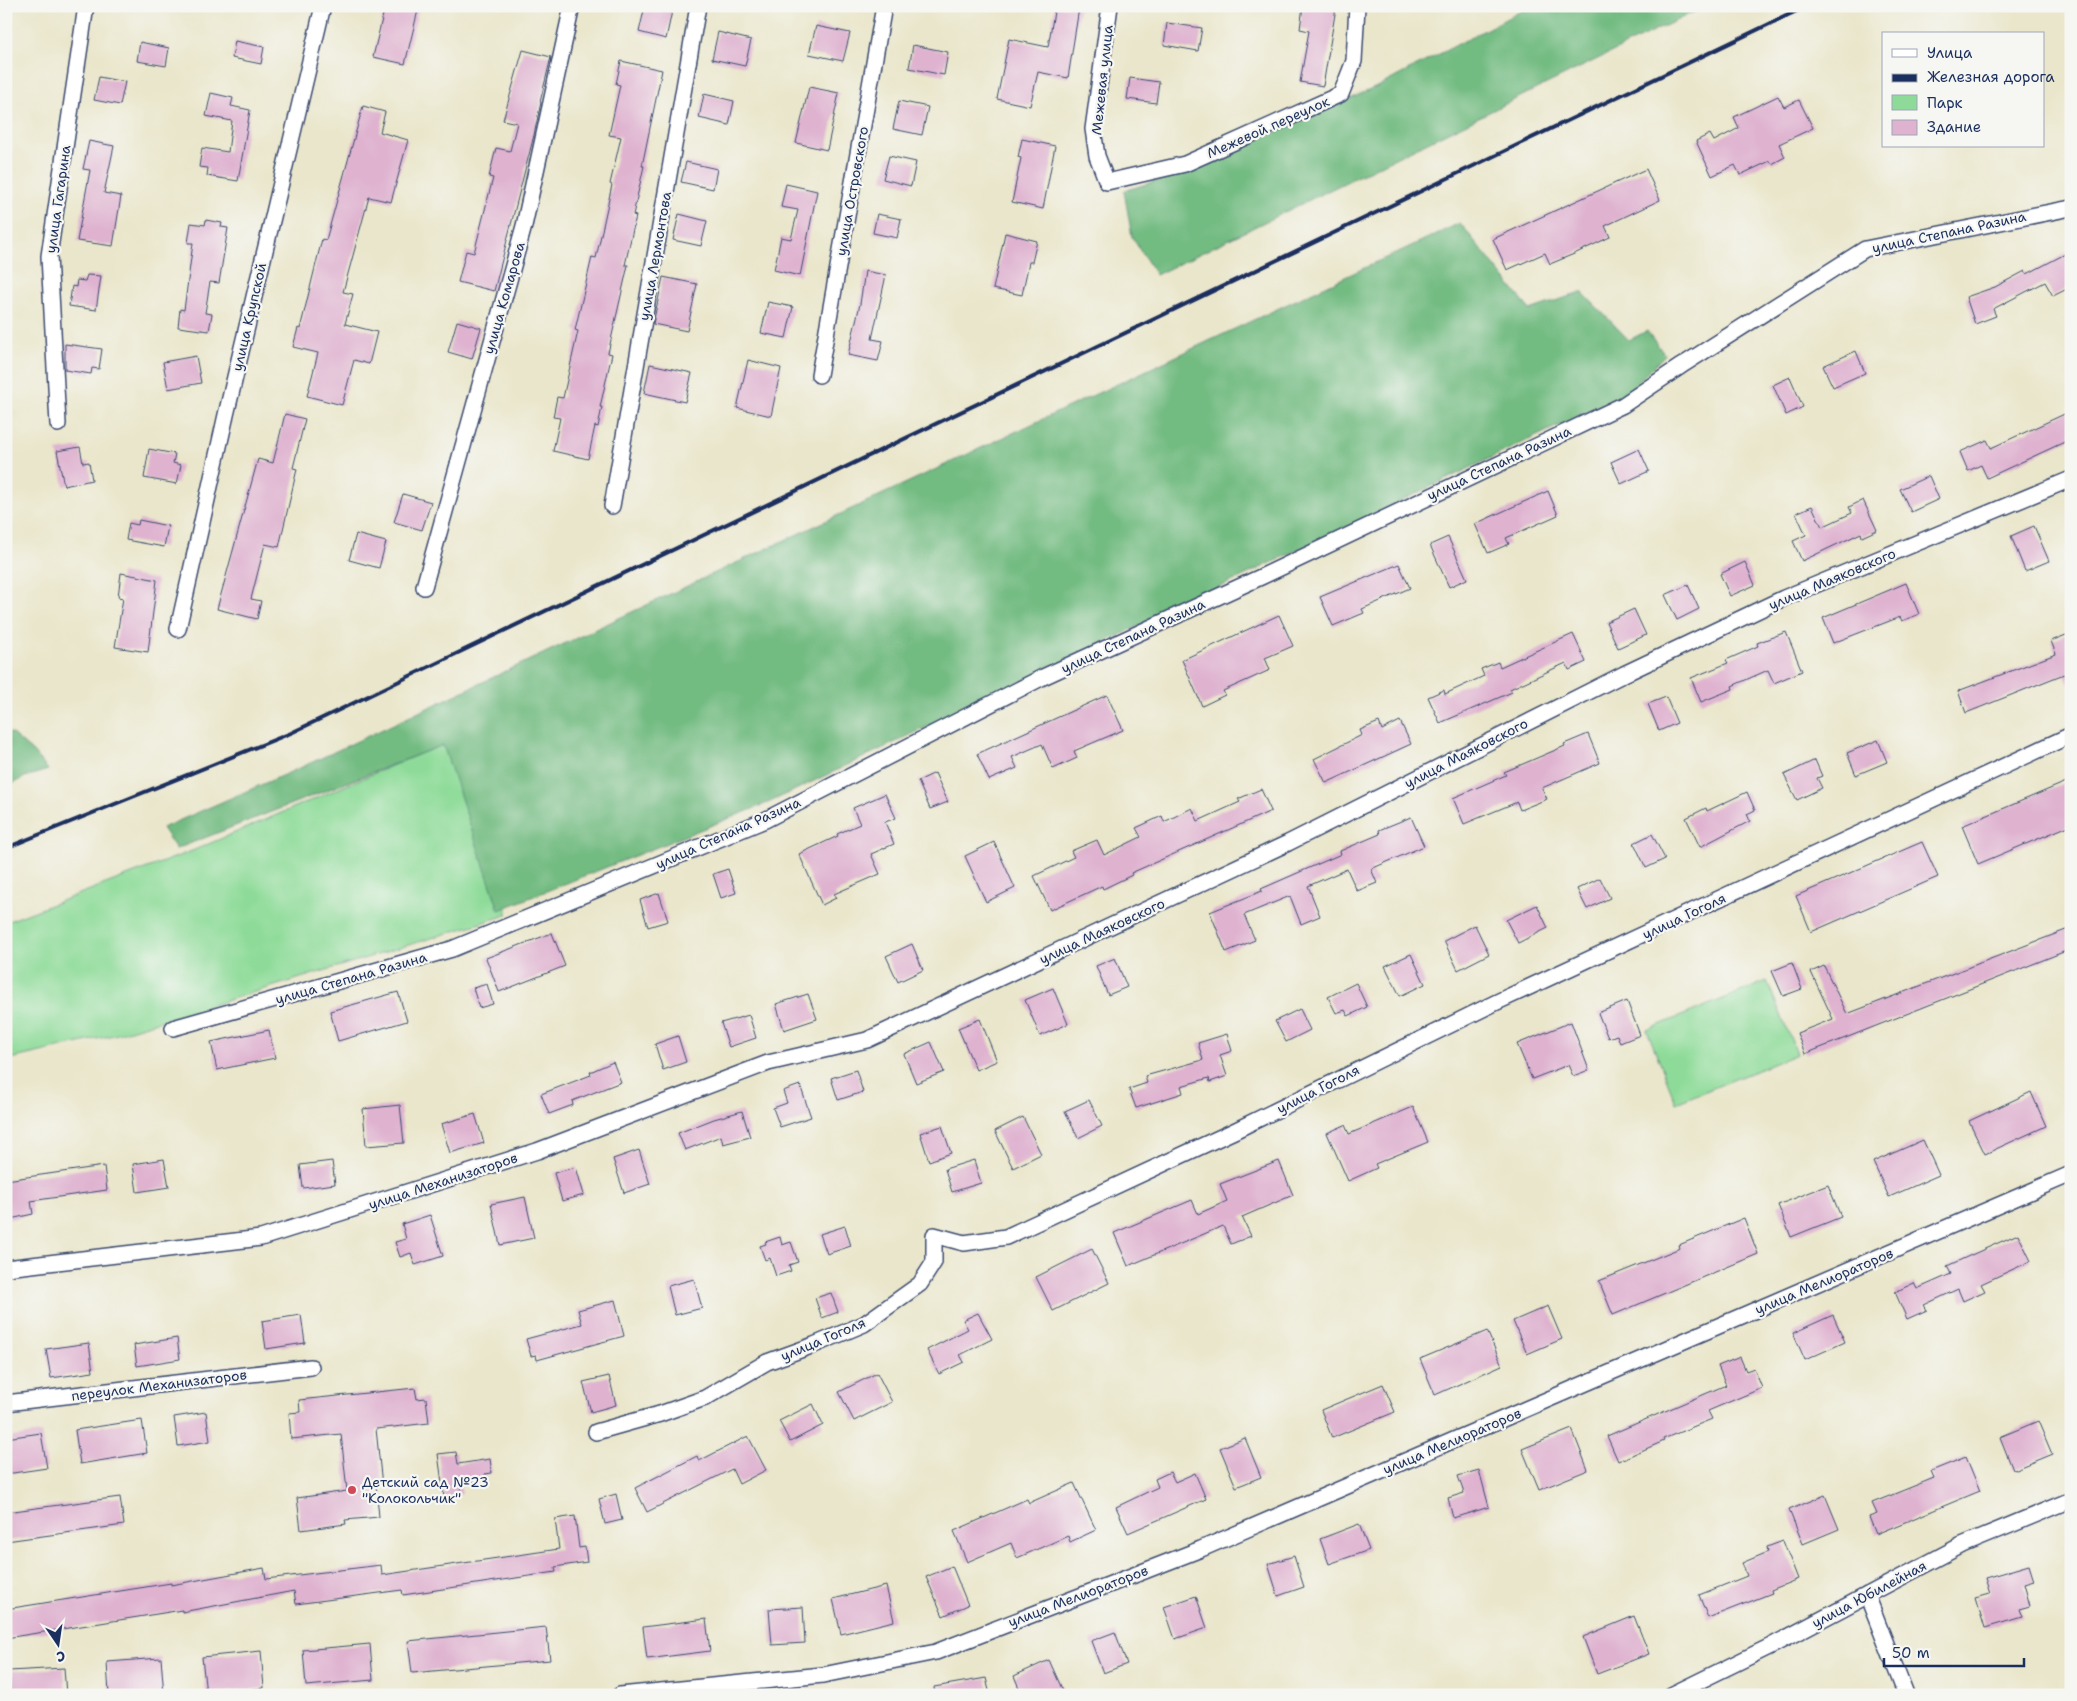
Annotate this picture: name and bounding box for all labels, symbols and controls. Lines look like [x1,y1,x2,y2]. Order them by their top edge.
street label: Межевая улица [1087,24,1117,136]
legend [1882,32,2044,148]
text: Улица [1927,43,1973,63]
text: Железная дорога [1927,67,2055,87]
street label: Межевой переулок [1204,92,1333,162]
text: Парк [1927,93,1963,113]
text: Здание [1927,117,1981,137]
street label: улица Островского [832,125,872,257]
street label: улица Гагарина [42,144,75,254]
street label: улица Лермонтова [635,190,675,322]
street label: улица Степана Разина [1870,207,2028,257]
street label: улица Комарова [479,240,529,356]
street label: улица Крупской [228,261,270,373]
street label: улица Степана Разина [1424,422,1574,504]
street label: улица Маяковского [1766,544,1898,614]
street label: улица Степана Разина [1058,595,1208,677]
street label: улица Маяковского [1401,714,1531,792]
street label: улица Степана Разина [653,793,804,873]
street label: улица Гоголя [1639,889,1729,943]
street label: улица Маяковского [1036,894,1168,968]
street label: улица Степана Разина [273,948,429,1008]
street label: улица Гоголя [1274,1060,1362,1118]
street label: улица Механизаторов [366,1148,520,1214]
street label: улица Мелиораторов [1752,1244,1896,1318]
street label: улица Гоголя [778,1313,868,1365]
street label: переулок Механизаторов [70,1365,248,1405]
street label: улица Мелиораторов [1380,1404,1524,1478]
place label: Детский сад №23 "Колокольчик" [362,1473,489,1507]
marker: Детский сад №23 "Колокольчик" [346,1484,358,1496]
street label: улица Юбилейная [1809,1556,1929,1632]
street label: улица Мелиораторов [1005,1561,1151,1631]
north arrow [32,1618,82,1668]
scale bar [1884,1636,2024,1668]
text: 50 m [1892,1643,1930,1663]
text: С [55,1647,67,1666]

